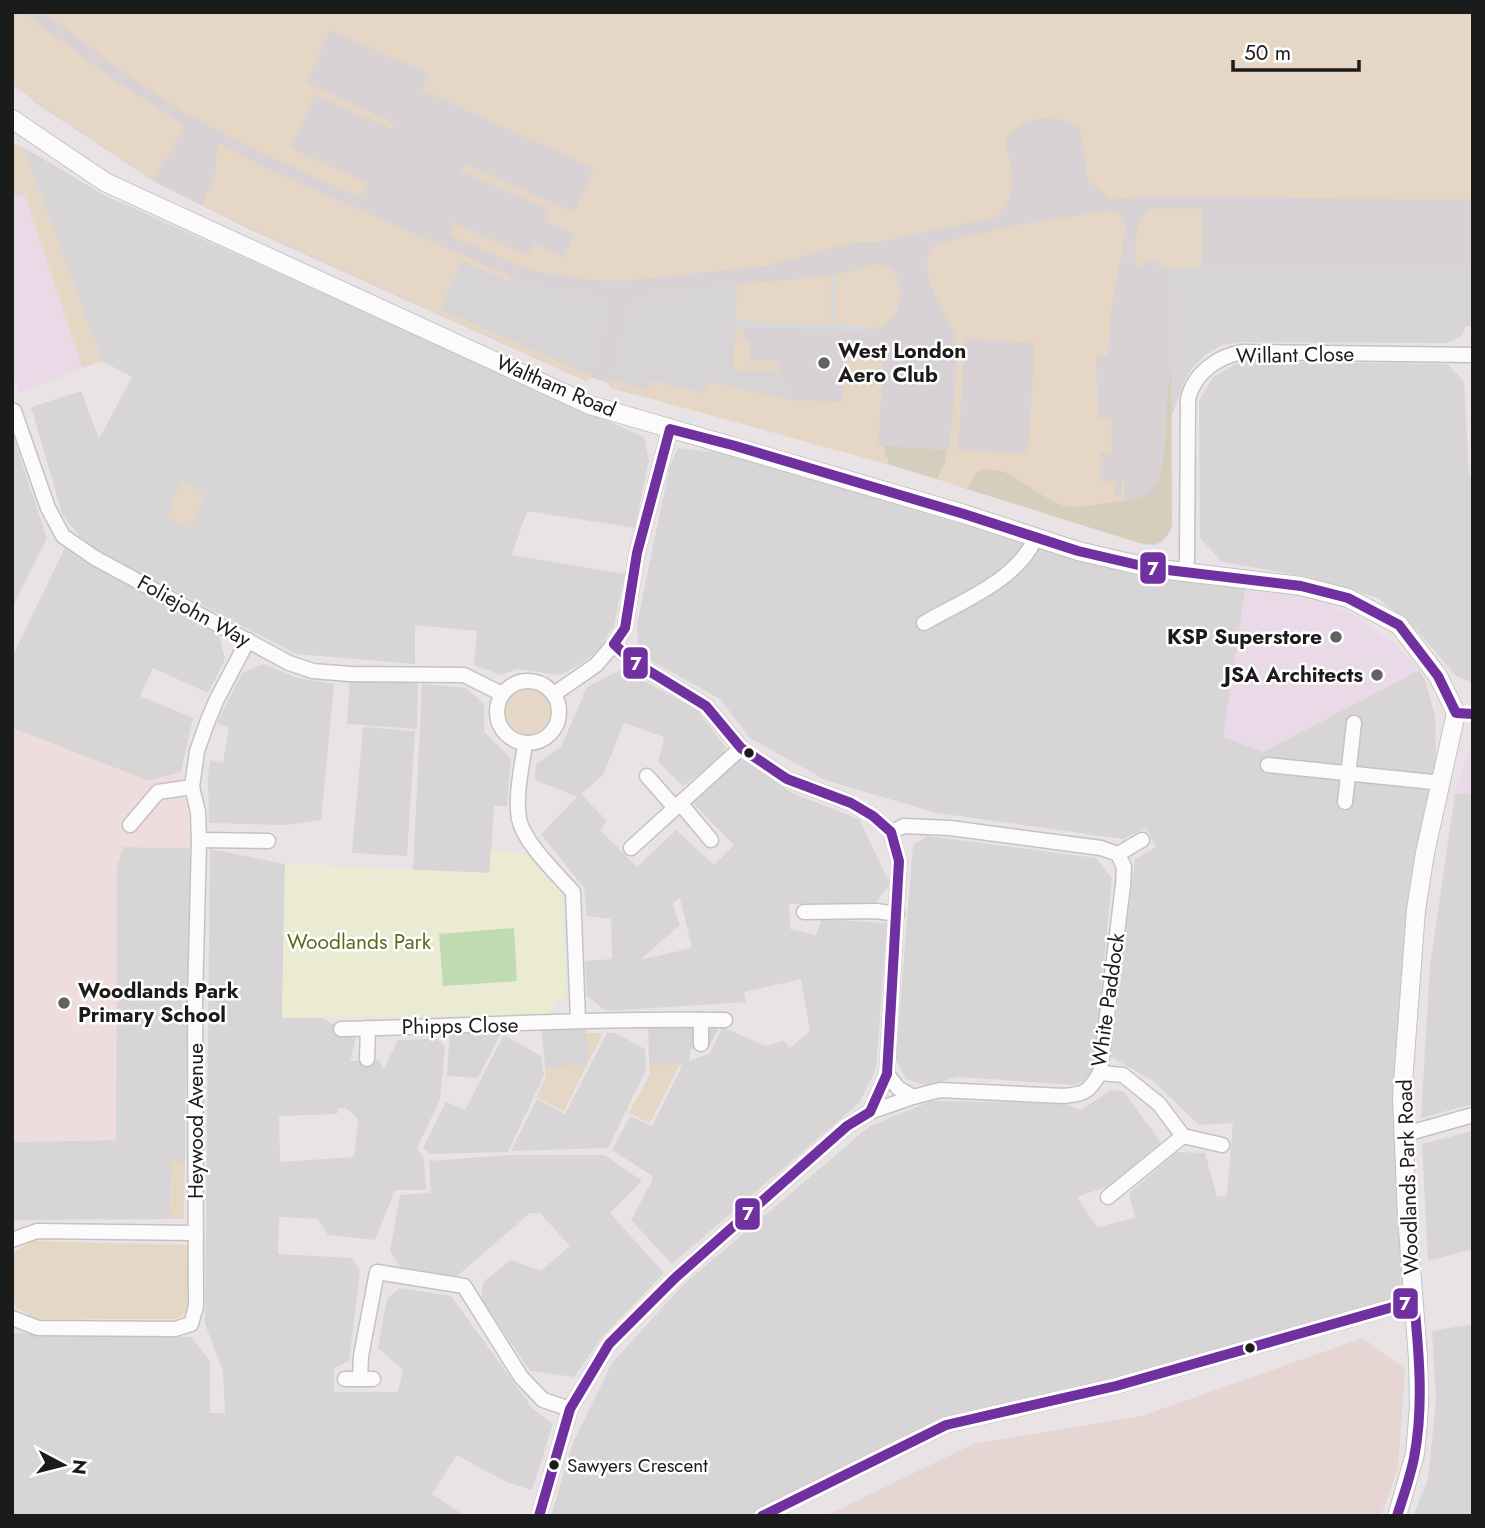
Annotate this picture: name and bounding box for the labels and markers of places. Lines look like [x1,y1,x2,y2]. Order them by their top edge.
place label: West London Aero Club [837,336,966,390]
marker: West London Aero Club [816,355,832,371]
place label: KSP Superstore [1167,622,1322,652]
marker: KSP Superstore [1328,629,1344,645]
place label: JSA Architects [1220,660,1363,690]
marker: JSA Architects [1369,667,1385,683]
unlabelled marker [742,746,756,760]
place label: Woodlands Park Primary School [78,976,239,1030]
marker: Woodlands Park Primary School [56,995,72,1011]
unlabelled marker [1243,1341,1257,1355]
place label: Sawyers Crescent [567,1452,708,1479]
marker: Sawyers Crescent [547,1458,561,1472]

